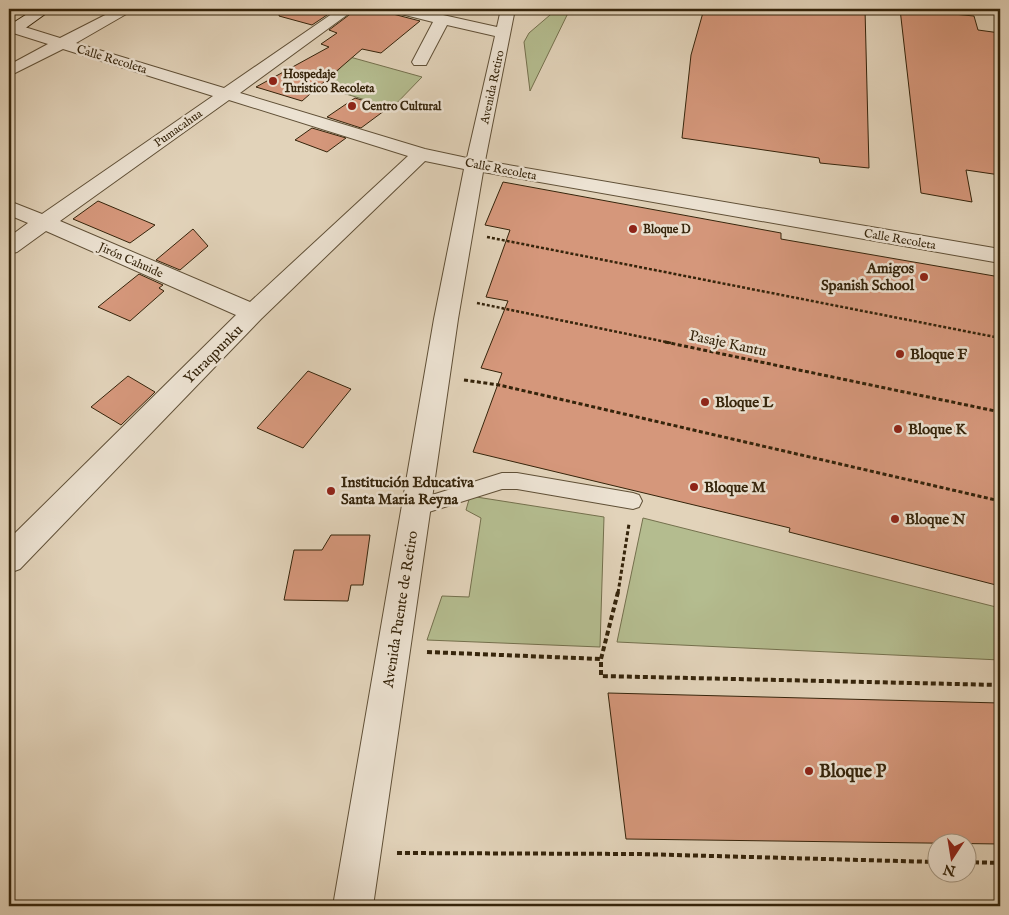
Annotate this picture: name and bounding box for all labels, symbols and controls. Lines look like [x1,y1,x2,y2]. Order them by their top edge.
street label: Calle Recoleta [75,42,150,77]
street label: Avenida Retiro [477,48,508,126]
place label: Hospedaje Turistico Recoleta [282,67,375,96]
marker: Hospedaje Turistico Recoleta [267,75,279,87]
place label: Centro Cultural [362,99,442,114]
marker: Centro Cultural [346,100,358,112]
street label: Pumacahua [151,106,206,151]
street label: Calle Recoleta [464,155,539,184]
place label: Bloque D [643,222,691,238]
marker: Bloque D [627,223,639,235]
street label: Calle Recoleta [863,226,938,253]
street label: Jirón Cahuide [94,239,166,282]
place label: Amigos Spanish School [821,259,915,295]
marker: Amigos Spanish School [918,271,930,283]
street label: Yuraqpunku [180,320,247,388]
street label: Pasaje Kantu [687,326,769,361]
place label: Bloque F [910,345,967,364]
marker: Bloque F [894,348,906,360]
place label: Bloque L [715,393,773,412]
marker: Bloque L [699,396,711,408]
place label: Bloque K [908,420,967,439]
marker: Bloque K [892,423,904,435]
place label: Institución Educativa Santa Maria Reyna [341,473,474,509]
place label: Bloque M [704,478,766,497]
marker: Bloque M [688,481,700,493]
marker: Institución Educativa Santa Maria Reyna [325,485,337,497]
place label: Bloque N [905,510,965,529]
marker: Bloque N [889,513,901,525]
street label: Avenida Puente de Retiro [379,529,422,690]
place label: Bloque P [819,761,887,784]
marker: Bloque P [803,765,815,777]
north arrow [926,832,976,882]
text: N [942,860,958,880]

